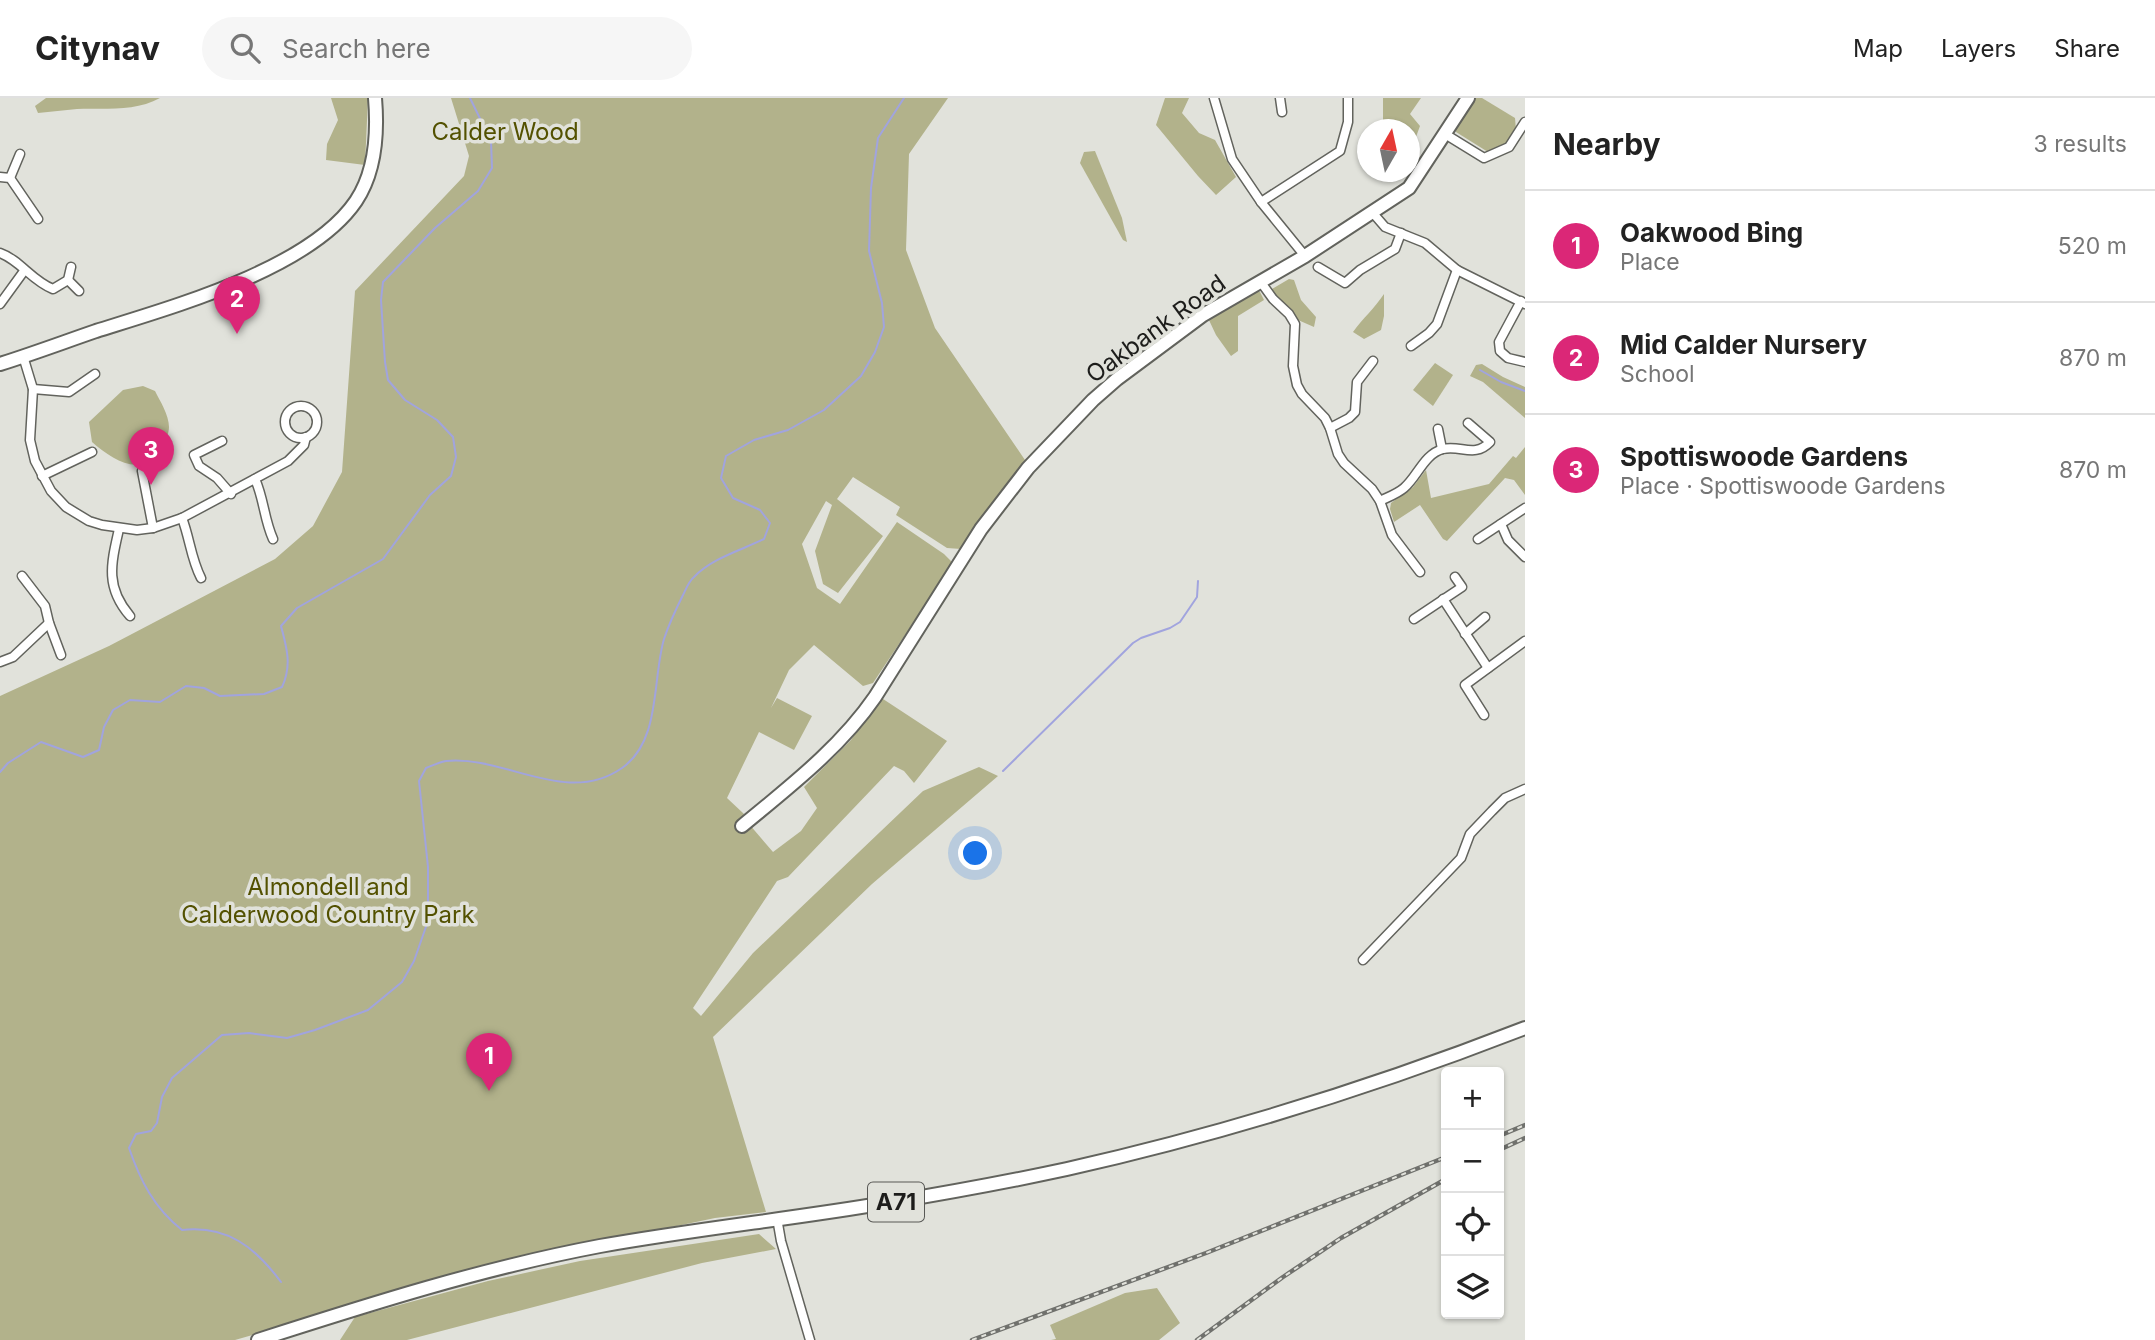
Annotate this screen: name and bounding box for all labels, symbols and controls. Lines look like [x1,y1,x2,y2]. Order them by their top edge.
search box [202,17,692,80]
text: Citynav [35,28,160,68]
icon: search [226,29,264,67]
text: Search here [282,33,431,64]
text: Map [1853,34,1903,63]
text: Layers [1941,34,2016,63]
text: Share [2054,34,2120,63]
park label: Calder Wood [431,117,579,146]
north arrow [1357,119,1420,182]
text: Nearby [1553,126,1661,162]
text: 3 results [2034,130,2127,158]
text: Oakwood Bing [1620,217,1803,248]
text: 1 [1571,232,1581,260]
text: 520 m [2058,232,2127,260]
text: Place [1620,248,1680,276]
street label: Oakbank Road [1080,268,1231,389]
pin: 2 [214,276,260,334]
text: Mid Calder Nursery [1620,329,1867,360]
text: 2 [1569,344,1583,372]
text: 870 m [2059,344,2127,372]
text: School [1620,360,1695,388]
pin: 3 [128,427,174,485]
text: Spottiswoode Gardens [1620,441,1908,472]
text: 3 [1569,456,1583,484]
text: 870 m [2059,456,2127,484]
text: Place · Spottiswoode Gardens [1620,472,1946,500]
your location [958,836,992,870]
park label: Almondell and Calderwood Country Park [181,872,475,929]
pin: 1 [466,1033,512,1091]
map controls [1441,1067,1504,1319]
button: + [1441,1067,1504,1130]
button: − [1441,1130,1504,1193]
road number: A71 [868,1182,924,1222]
button: locate [1441,1193,1504,1256]
button: layers [1441,1256,1504,1319]

